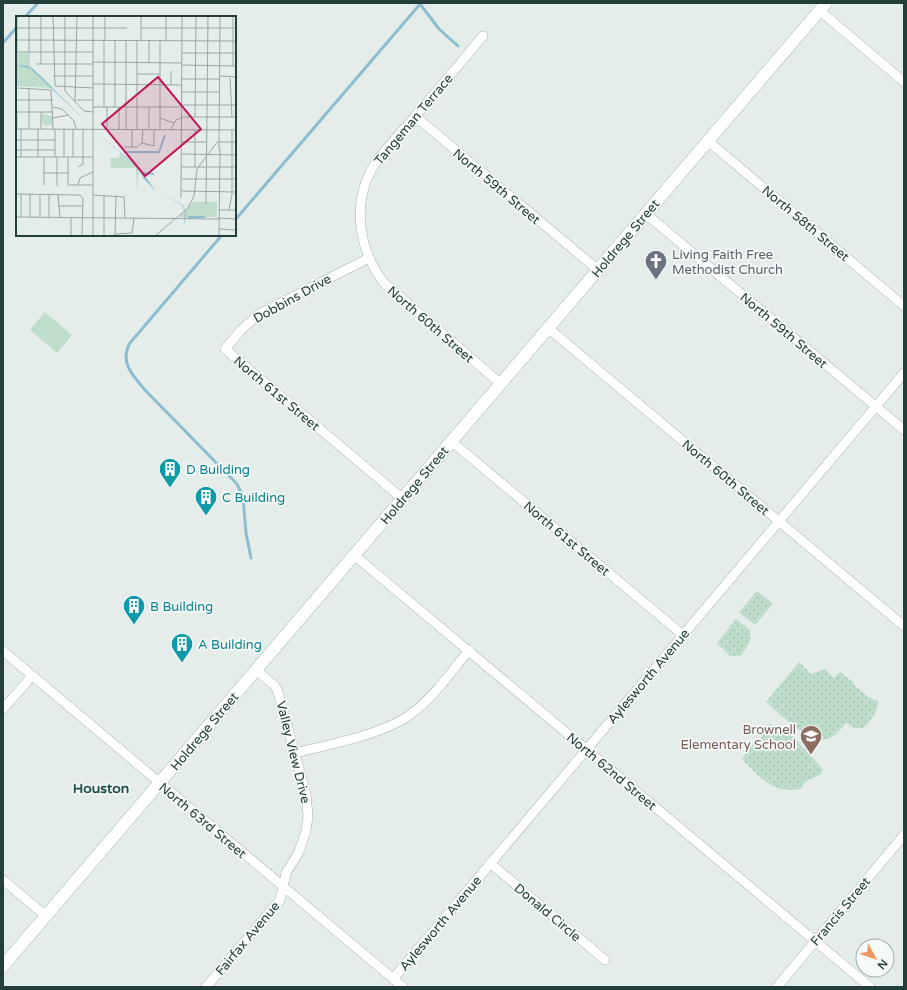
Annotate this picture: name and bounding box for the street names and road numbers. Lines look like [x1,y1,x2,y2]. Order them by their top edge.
street label: Tangeman Terrace [371,71,457,169]
street label: North 59th Street [449,146,543,228]
street label: North 58th Street [758,183,852,265]
street label: Holdrege Street [588,196,663,281]
street label: Dobbins Drive [251,271,334,327]
street label: North 60th Street [384,283,477,367]
street label: North 59th Street [736,290,830,372]
street label: North 61st Street [230,353,323,434]
street label: North 60th Street [678,437,772,519]
street label: Holdrege Street [377,443,452,528]
street label: North 61st Street [520,498,613,579]
street label: Aylesworth Avenue [604,626,693,727]
street label: Holdrege Street [167,689,242,774]
street label: Valley View Drive [273,699,313,805]
street label: North 62nd Street [563,730,660,814]
street label: North 63rd Street [155,780,249,862]
street label: Aylesworth Avenue [396,873,485,974]
street label: Francis Street [807,874,874,949]
street label: Donald Circle [511,880,584,945]
street label: Fairfax Avenue [212,898,283,979]

